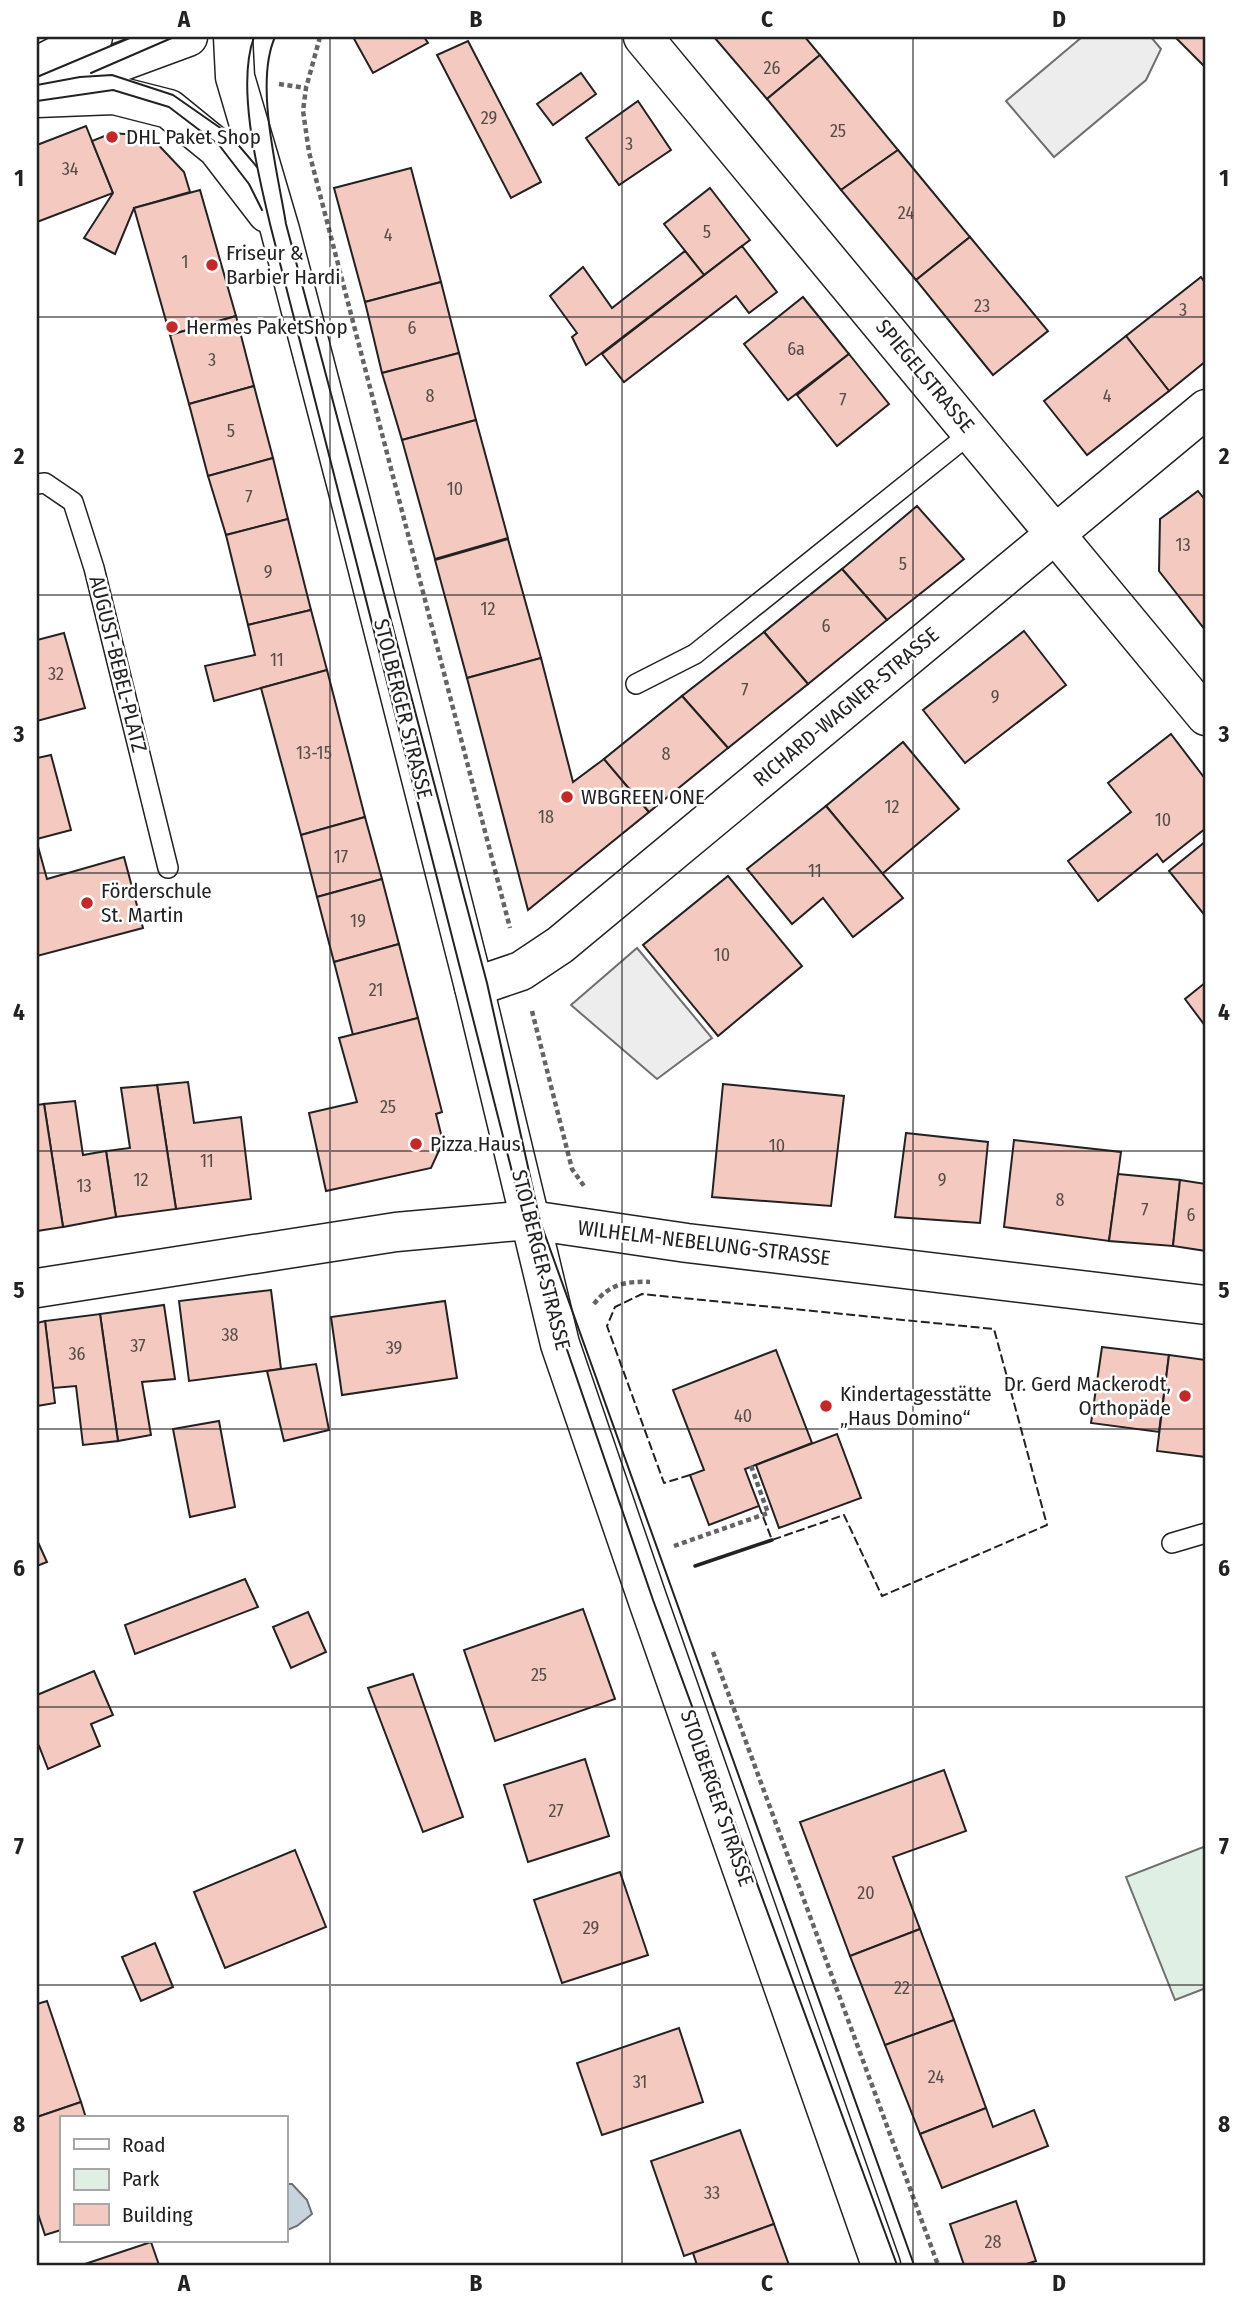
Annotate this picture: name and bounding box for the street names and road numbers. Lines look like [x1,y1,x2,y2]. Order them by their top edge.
street label: SPIEGELSTRASSE [870,314,980,438]
street label: AUGUST-BEBEL-PLATZ [83,573,153,755]
street label: STOLBERGER STRASSE [368,616,438,802]
street label: RICHARD-WAGNER-STRASSE [748,622,944,792]
street label: STOLBERGER STRASSE [506,1167,576,1353]
street label: WILHELM-NEBELUNG-STRASSE [576,1215,832,1271]
street label: STOLBERGER STRASSE [675,1706,759,1890]

